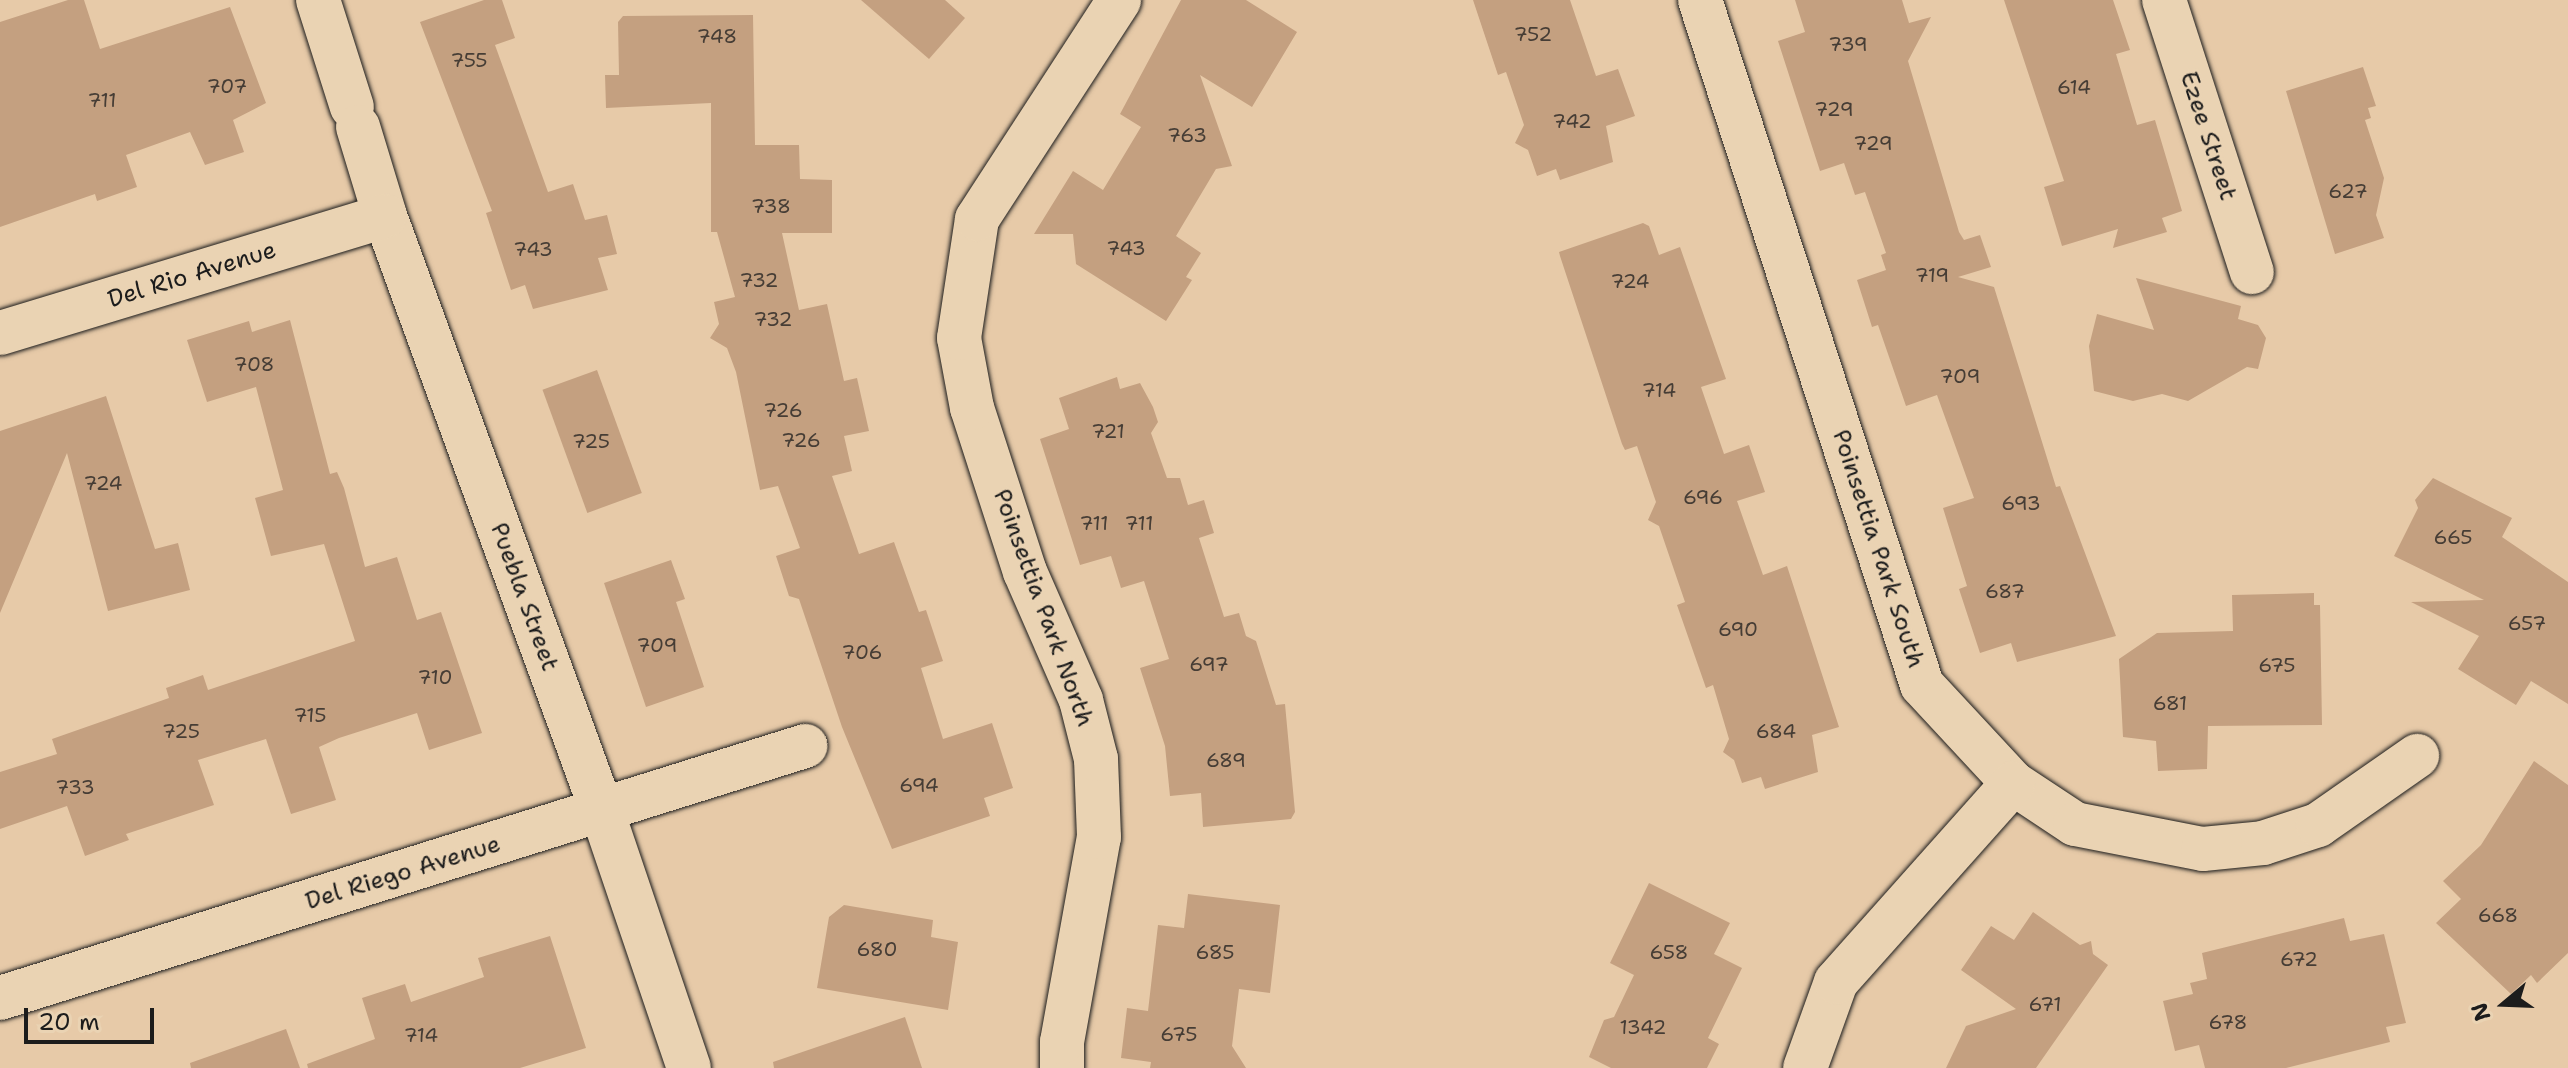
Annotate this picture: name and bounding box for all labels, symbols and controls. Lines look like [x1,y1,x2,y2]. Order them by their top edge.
house number: 752 [1514,22,1552,46]
house number: 748 [697,24,737,48]
house number: 739 [1828,32,1868,56]
house number: 755 [450,48,488,72]
street label: Ezee Street [2174,68,2242,204]
house number: 707 [207,74,247,98]
house number: 614 [2057,75,2091,99]
house number: 711 [88,88,116,112]
house number: 729 [1814,97,1854,121]
house number: 742 [1552,109,1592,133]
house number: 763 [1167,123,1207,147]
house number: 729 [1853,131,1893,155]
house number: 627 [2328,179,2368,203]
house number: 738 [751,194,791,218]
street label: Del Rio Avenue [104,236,280,314]
house number: 743 [1106,236,1146,260]
house number: 743 [513,237,553,261]
house number: 719 [1915,263,1949,287]
house number: 732 [739,268,779,292]
house number: 724 [1610,269,1650,293]
house number: 732 [753,307,793,331]
house number: 708 [233,352,275,376]
house number: 709 [1940,364,1980,388]
house number: 714 [1642,378,1676,402]
house number: 726 [763,398,803,422]
house number: 721 [1091,419,1125,443]
street label: Poinsettia Park South [1826,426,1930,672]
house number: 726 [781,428,821,452]
house number: 725 [572,429,610,453]
house number: 724 [83,471,123,495]
street label: Poinsettia Park North [987,485,1099,731]
house number: 696 [1683,485,1723,509]
house number: 693 [2001,491,2041,515]
house number: 711 [1080,511,1108,535]
house number: 711 [1125,511,1153,535]
street label: Puebla Street [484,519,564,675]
house number: 665 [2434,525,2472,549]
house number: 687 [1985,579,2025,603]
house number: 657 [2508,611,2546,635]
house number: 690 [1718,617,1758,641]
house number: 709 [637,633,677,657]
house number: 706 [841,640,883,664]
house number: 697 [1189,652,1229,676]
house number: 675 [2258,653,2296,677]
house number: 710 [418,665,452,689]
house number: 681 [2153,691,2187,715]
house number: 715 [293,703,327,727]
house number: 725 [162,719,200,743]
house number: 684 [1756,719,1796,743]
house number: 689 [1206,748,1246,772]
house number: 694 [899,773,939,797]
house number: 733 [55,775,95,799]
street label: Del Riego Avenue [302,830,504,916]
house number: 668 [2478,903,2518,927]
house number: 680 [857,937,897,961]
house number: 685 [1196,940,1234,964]
house number: 658 [1650,940,1688,964]
house number: 672 [2280,947,2318,971]
north arrow [2464,964,2544,1044]
scale bar [28,992,158,1042]
house number: 671 [2028,992,2062,1016]
text: N [2464,999,2497,1025]
text: 20 m [38,1006,100,1038]
house number: 678 [2209,1010,2247,1034]
house number: 1342 [1619,1015,1667,1039]
house number: 675 [1160,1022,1198,1046]
house number: 714 [404,1023,438,1047]

